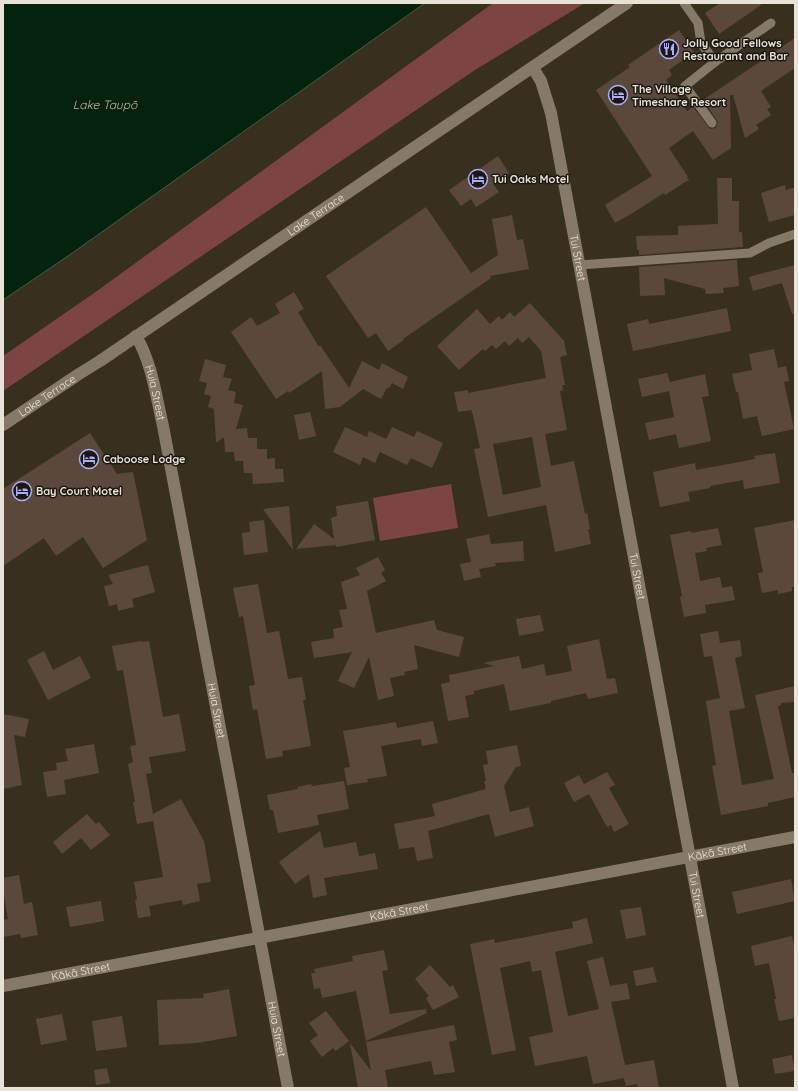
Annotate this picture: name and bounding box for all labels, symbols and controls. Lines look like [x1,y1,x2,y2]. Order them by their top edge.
place label: Jolly Good Fellows Restaurant and Bar [683,36,788,63]
restaurant icon: Jolly Good Fellows Restaurant and Bar [658,38,680,60]
place label: The Village Timeshare Resort [632,82,726,109]
hotel icon: The Village Timeshare Resort [607,84,629,106]
water label: Lake Taupō [73,97,138,112]
hotel icon: Tui Oaks Motel [467,168,489,190]
place label: Tui Oaks Motel [492,172,569,186]
street label: Lake Terrace [284,190,347,239]
street label: Tui Street [567,233,589,282]
street label: Huia Street [142,363,169,422]
street label: Lake Terrace [16,371,78,420]
hotel icon: Caboose Lodge [78,448,100,470]
place label: Caboose Lodge [103,452,186,466]
hotel icon: Bay Court Motel [11,480,33,502]
place label: Bay Court Motel [36,484,122,498]
street label: Tui Street [626,552,649,601]
street label: Huia Street [205,682,229,740]
street label: Kākā Street [687,839,748,864]
street label: Tui Street [686,870,708,919]
street label: Kākā Street [368,899,430,924]
street label: Kākā Street [50,959,112,984]
street label: Huia Street [265,1000,289,1058]

